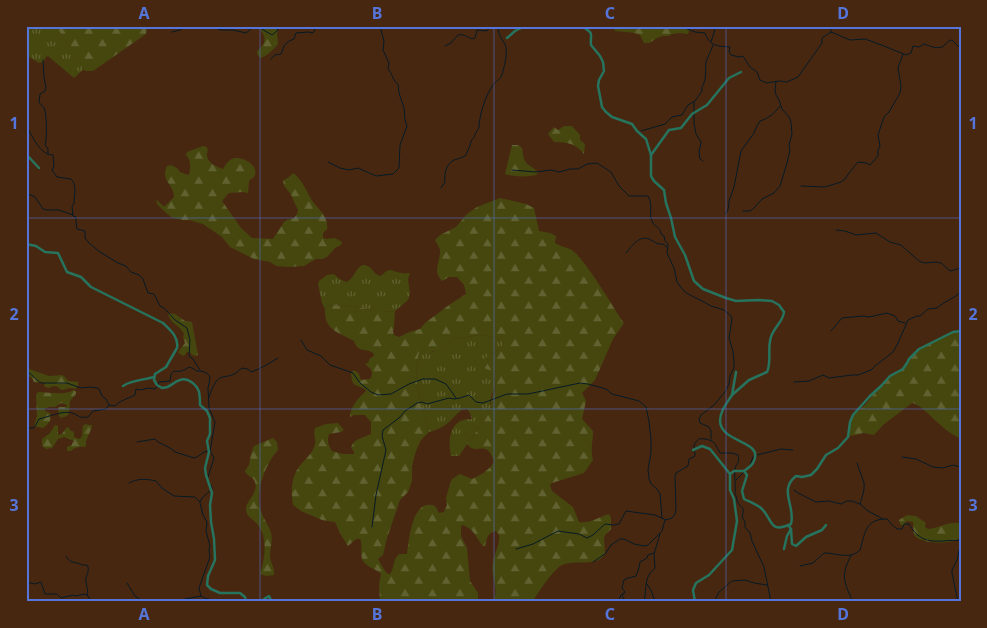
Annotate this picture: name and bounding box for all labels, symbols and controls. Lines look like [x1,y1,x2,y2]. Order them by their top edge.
text: A [138,2,150,24]
text: B [372,2,382,24]
text: C [605,2,615,24]
text: D [837,2,849,24]
text: 1 [9,112,19,134]
text: 1 [968,112,978,134]
text: 2 [9,303,19,325]
text: 2 [968,303,978,325]
text: 3 [9,494,19,516]
text: 3 [968,494,978,516]
text: A [138,603,150,625]
text: B [372,603,382,625]
text: C [605,603,615,625]
text: D [837,603,849,625]

